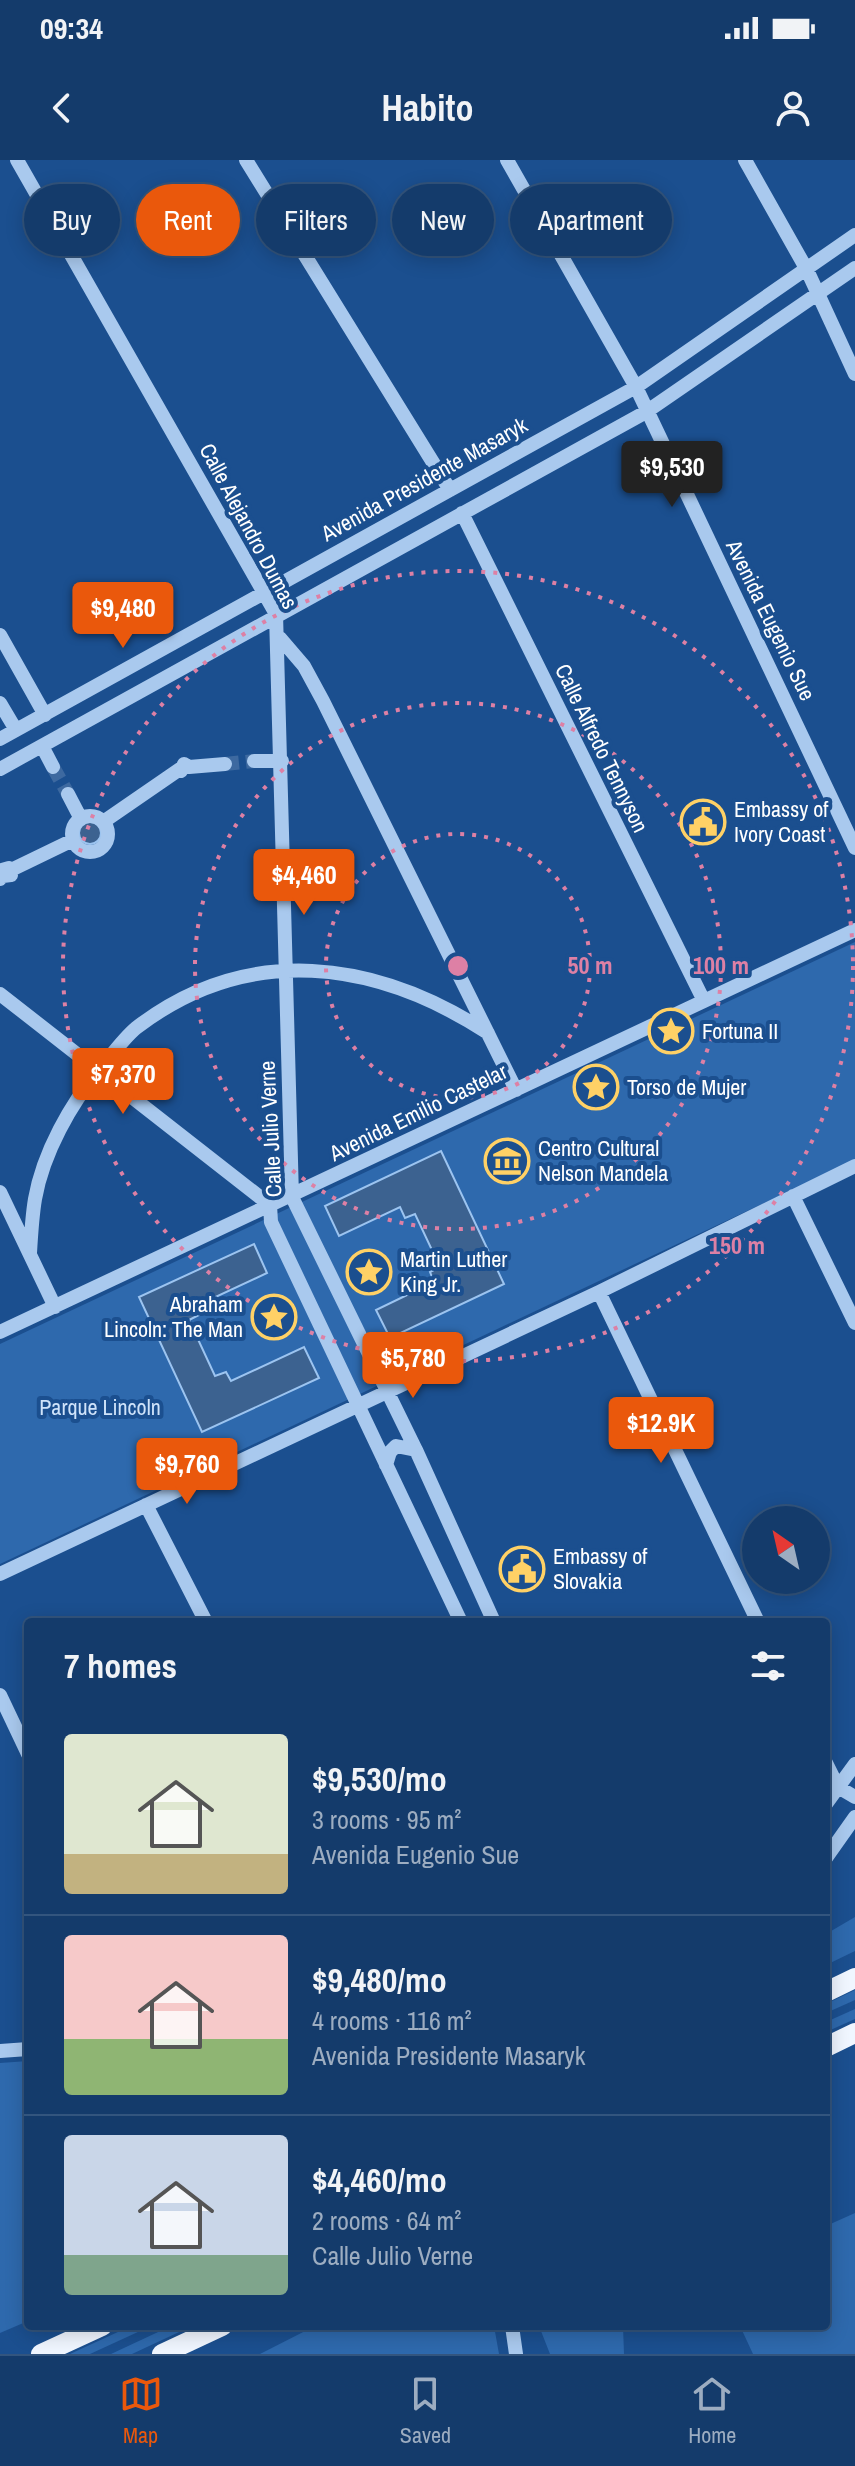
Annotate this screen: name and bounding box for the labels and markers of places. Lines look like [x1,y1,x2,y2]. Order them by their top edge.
pin: $9,530 [607,441,737,509]
pin: $9,480 [58,582,188,650]
place label: Embassy of Ivory Coast [734,794,829,849]
public building icon: Embassy of Ivory Coast [679,798,727,846]
pin: $4,460 [239,849,369,917]
centre of rings [444,952,472,980]
place icon: Fortuna II [647,1007,695,1055]
place label: Fortuna II [702,1016,778,1046]
pin: $7,370 [58,1048,188,1116]
place icon: Torso de Mujer [572,1063,620,1111]
place label: Torso de Mujer [627,1072,746,1102]
place label: Centro Cultural Nelson Mandela [538,1133,668,1188]
museum icon: Centro Cultural Nelson Mandela [483,1137,531,1185]
place label: Martin Luther King Jr. [400,1244,507,1299]
place icon: Martin Luther King Jr. [345,1248,393,1296]
place label: Abraham Lincoln: The Man [104,1289,243,1344]
place icon: Abraham Lincoln: The Man [250,1293,298,1341]
pin: $5,780 [348,1332,478,1400]
pin: $12.9K [596,1397,726,1465]
pin: $9,760 [122,1438,252,1506]
place label: Embassy of Slovakia [553,1541,648,1596]
public building icon: Embassy of Slovakia [498,1545,546,1593]

